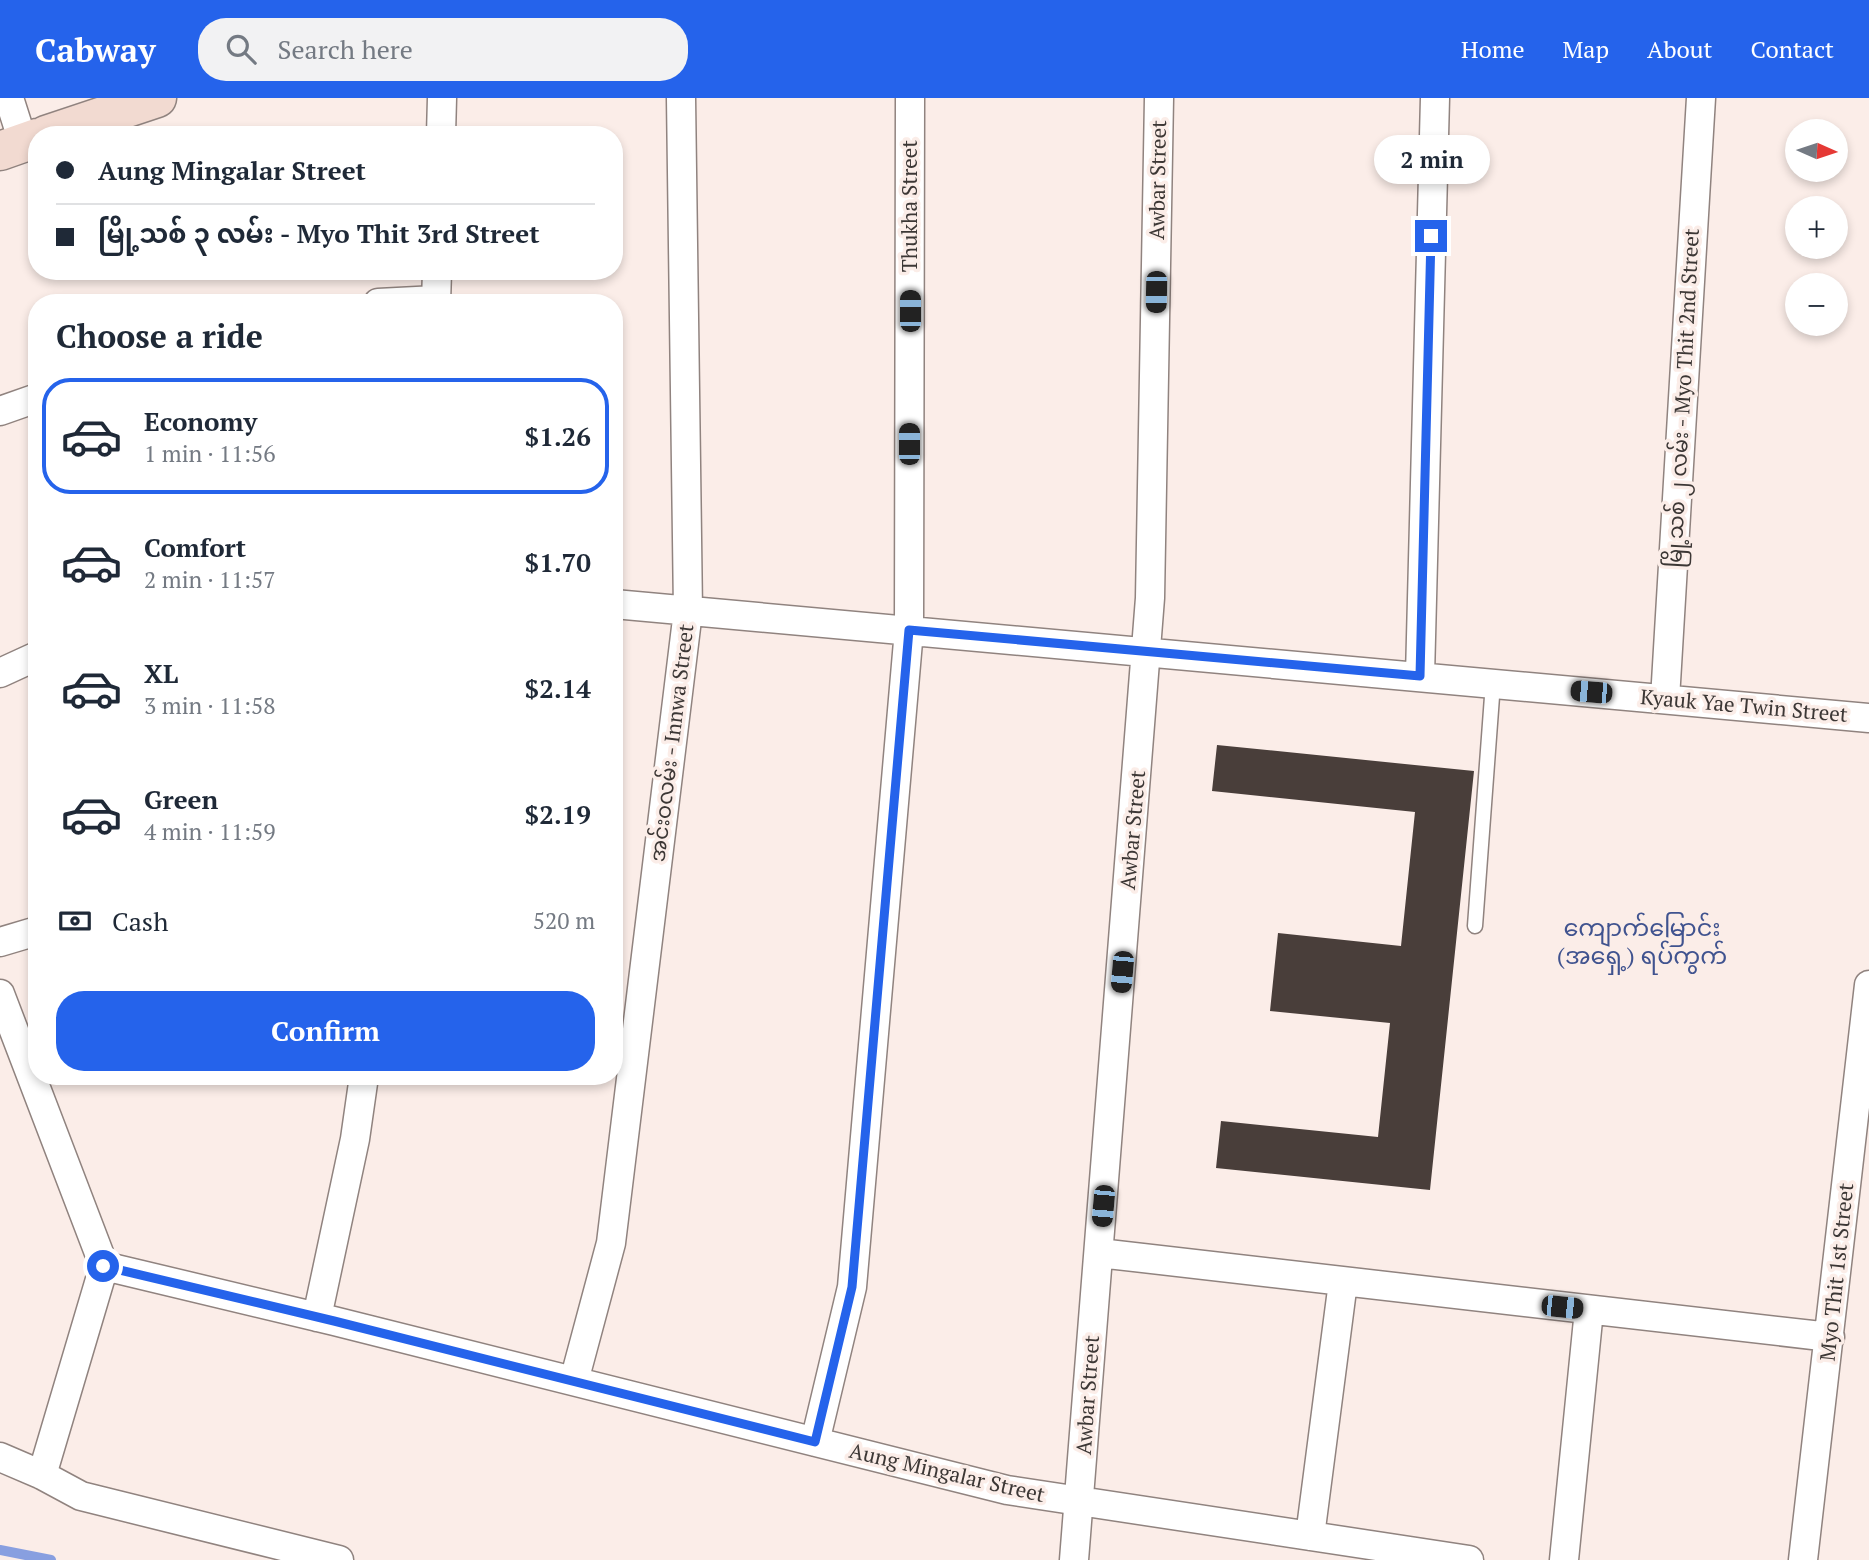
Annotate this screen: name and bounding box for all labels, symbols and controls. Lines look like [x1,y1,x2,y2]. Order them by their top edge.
search box [198,18,688,81]
text: Cabway [35,28,156,71]
icon: search [222,30,260,68]
text: Search here [278,32,413,66]
text: Home [1461,33,1525,65]
text: Map [1563,33,1609,65]
text: About [1647,33,1713,65]
text: Contact [1751,33,1834,65]
north arrow [1785,119,1848,182]
map controls [1785,119,1848,336]
street label: Awbar Street [1142,120,1172,240]
callout: 2 min [1373,135,1489,184]
street label: Thukha Street [895,140,923,272]
text: 2 min [1401,144,1463,175]
text: Aung Mingalar Street [98,153,366,187]
button: + [1785,196,1848,259]
text: မြို့သစ် ၃ လမ်း - Myo Thit 3rd Street [98,216,540,250]
route end [1415,220,1447,252]
street label: မြို့သစ် ၂ လမ်း - Myo Thit 2nd Street [1658,227,1709,569]
car [1146,271,1167,313]
button: − [1785,273,1848,336]
car [900,290,921,332]
text: Choose a ride [56,315,263,357]
text: Economy [144,404,257,438]
icon: car [60,405,123,468]
text: $1.26 [525,419,591,453]
car [899,423,920,465]
text: 1 min · 11:56 [144,438,276,469]
text: Comfort [144,530,246,564]
icon: car [60,531,123,594]
text: $1.70 [525,545,591,579]
text: 2 min · 11:57 [144,564,276,595]
street label: အင်းဝလမ်း - Innwa Street [642,622,700,863]
text: XL [144,656,178,690]
icon: car [60,657,123,720]
text: $2.14 [525,671,591,705]
car [1570,680,1613,704]
street label: Kyauk Yae Twin Street [1639,682,1849,728]
text: 3 min · 11:58 [144,690,276,721]
street label: Awbar Street [1113,769,1151,891]
text: Green [144,782,218,816]
icon: car [60,783,123,846]
text: $2.19 [525,797,591,831]
text: 4 min · 11:59 [144,816,276,847]
icon: cash [56,902,94,940]
text: Cash [112,904,168,938]
text: 520 m [533,905,595,936]
district label: ကျောက်မြောင်း (အရှေ့) ရပ်ကွက် [1557,911,1727,975]
car [1110,950,1135,994]
button: Confirm [56,991,595,1071]
street label: Myo Thit 1st Street [1813,1181,1859,1362]
car [1091,1184,1116,1228]
route start [87,1250,119,1282]
car [1541,1294,1584,1320]
street label: Awbar Street [1069,1334,1105,1456]
street label: Aung Mingalar Street [847,1436,1048,1508]

